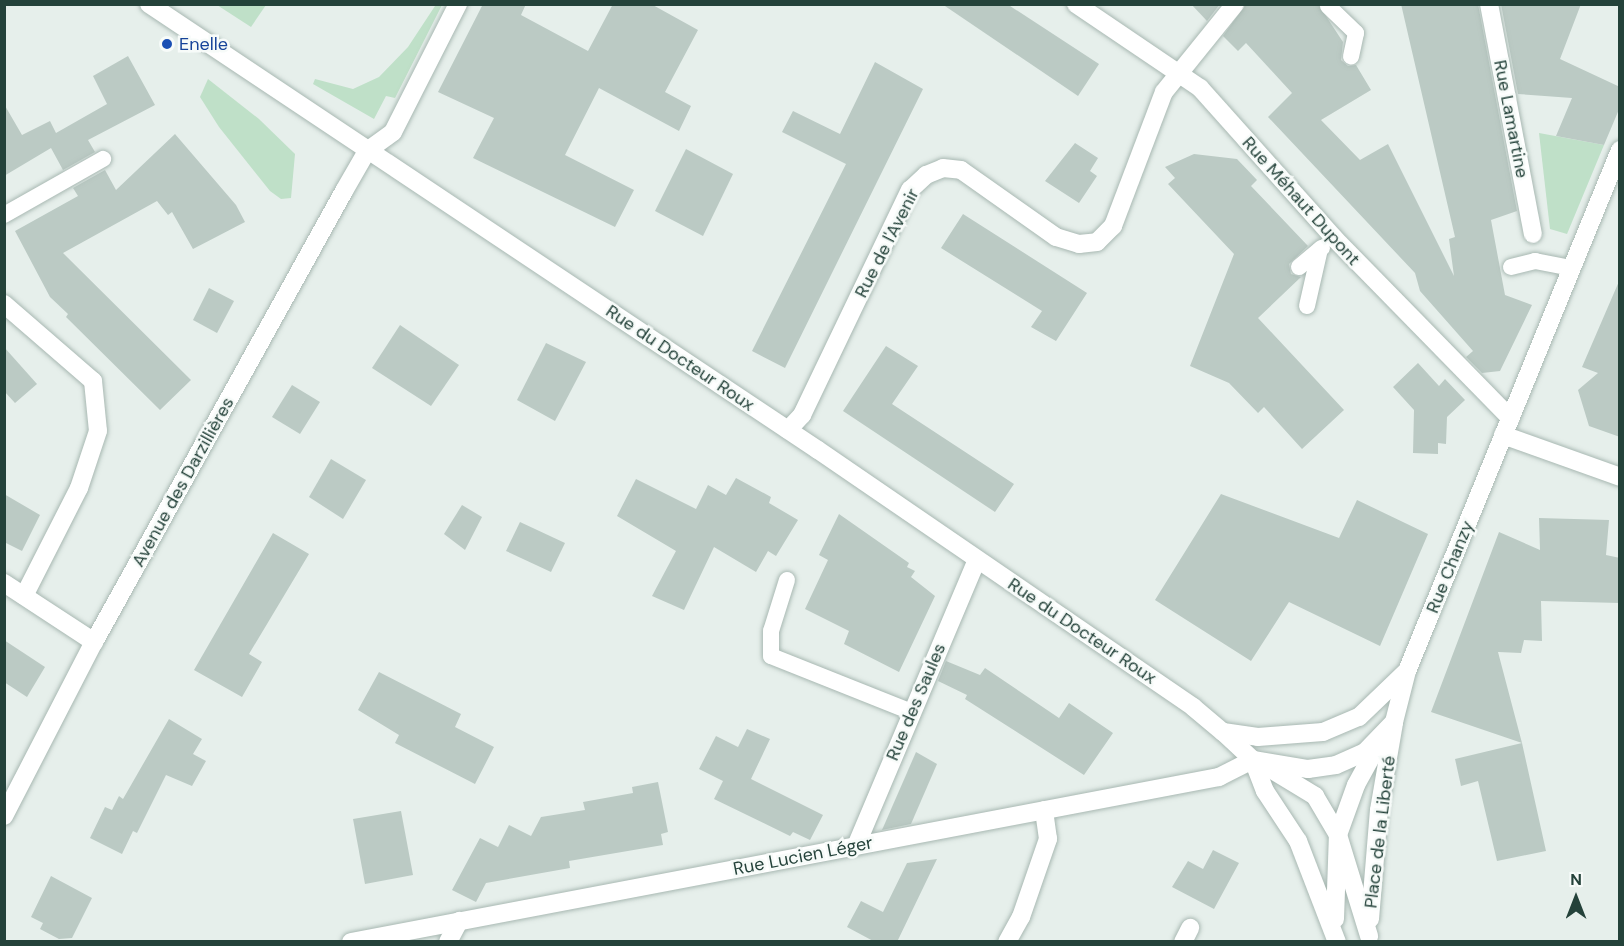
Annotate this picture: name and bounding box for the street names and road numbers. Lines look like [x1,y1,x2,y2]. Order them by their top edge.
street label: Rue Lamartine [1489,58,1533,180]
street label: Rue Méhaut Dupont [1238,132,1364,270]
street label: Rue de l'Avenir [850,185,924,301]
street label: Rue du Docteur Roux [602,300,758,416]
street label: Avenue des Darzillières [127,393,239,571]
street label: Rue Chanzy [1422,518,1478,616]
street label: Rue du Docteur Roux [1004,573,1160,689]
street label: Rue des Saules [882,640,950,764]
street label: Place de la Liberté [1360,755,1400,909]
street label: Rue Lucien Léger [731,832,875,880]

